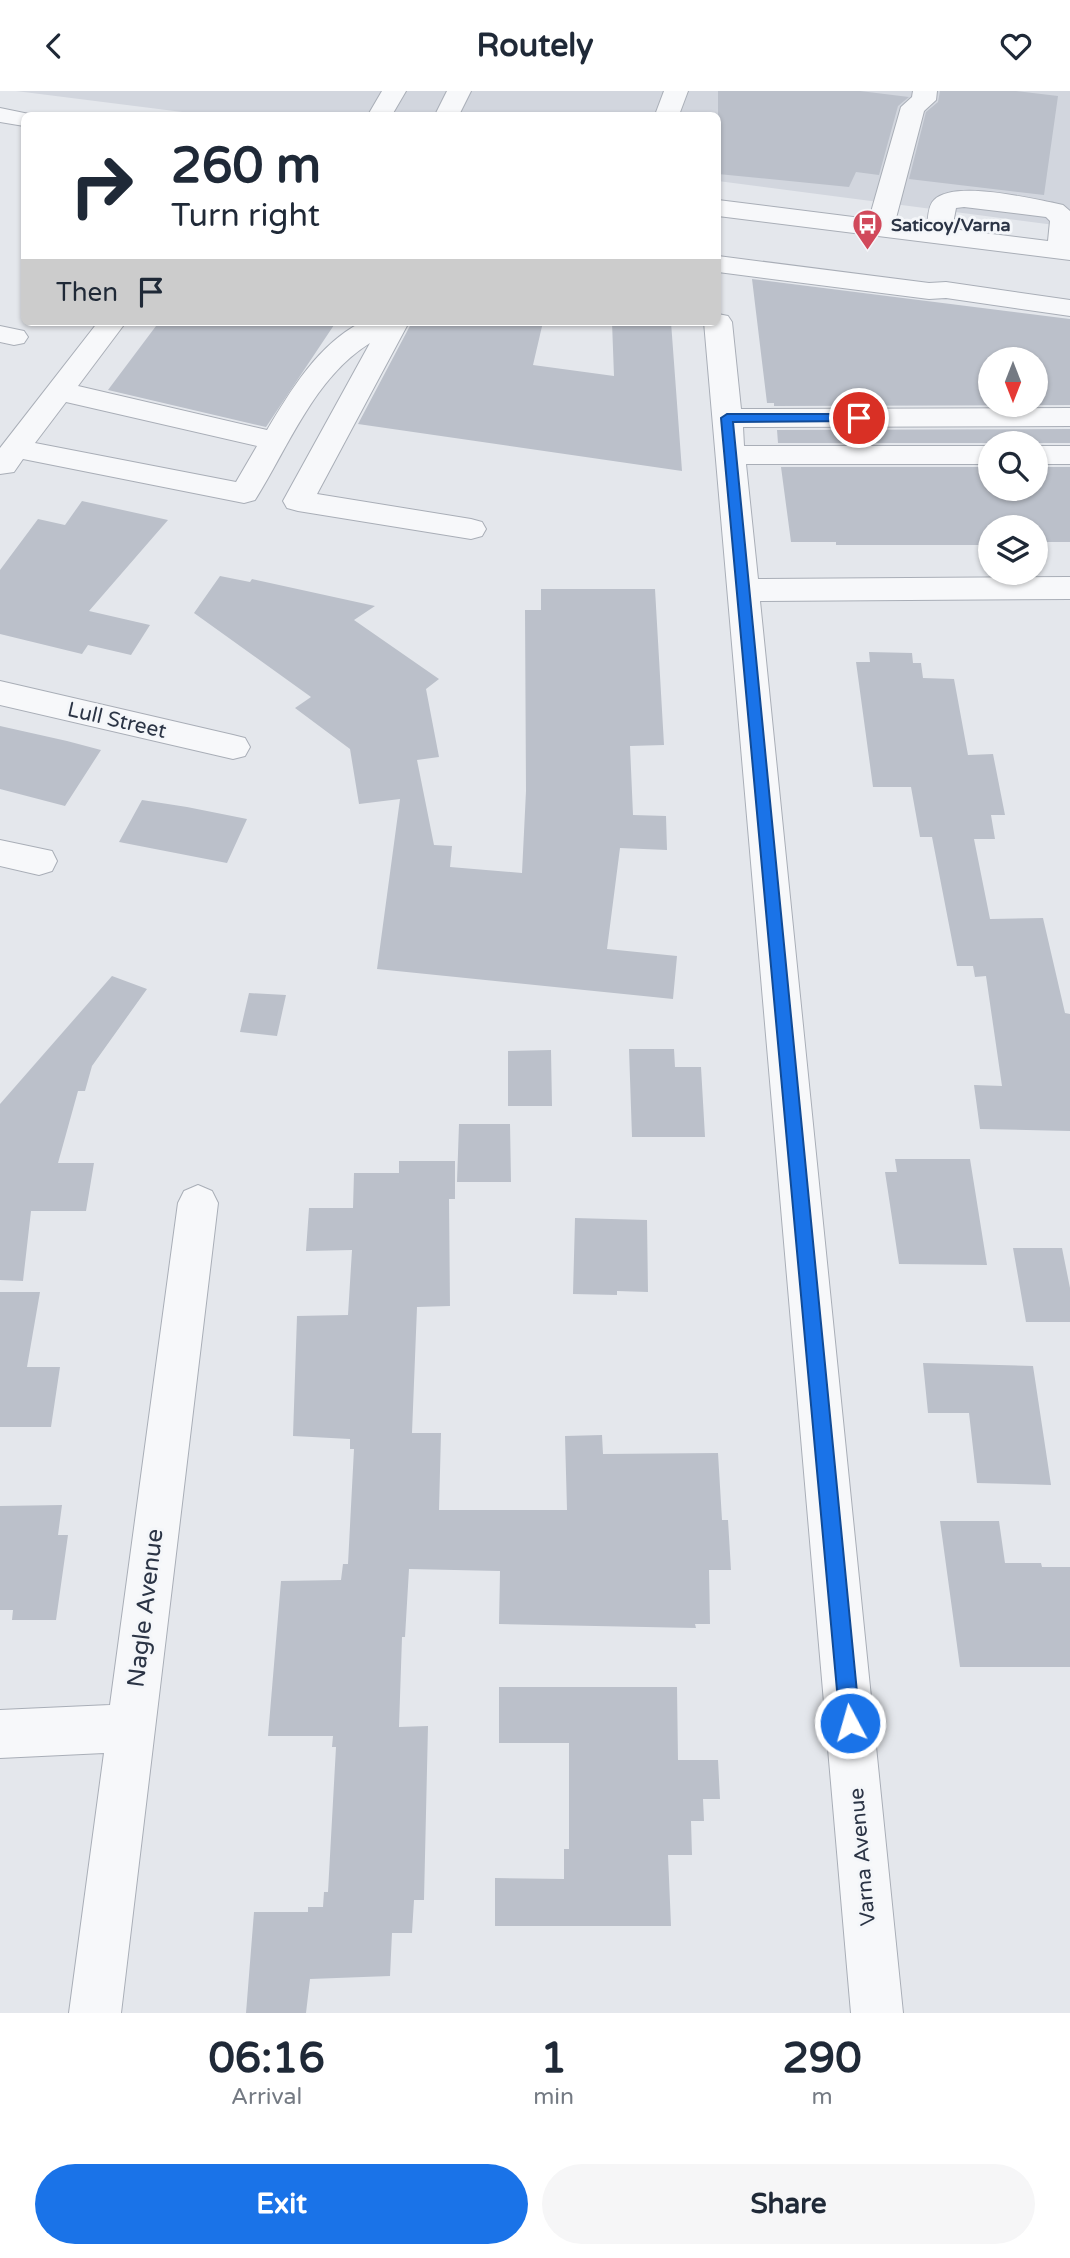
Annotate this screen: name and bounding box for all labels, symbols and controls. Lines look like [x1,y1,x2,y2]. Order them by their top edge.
icon: back [35,27,73,65]
text: Routely [477,27,594,65]
icon: heart [997,27,1035,65]
text: 260 m [171,137,321,196]
icon: right [56,140,147,231]
text: Turn right [171,197,320,235]
bus stop icon: Saticoy/Varna [851,208,885,252]
place label: Saticoy/Varna [891,214,1011,236]
icon: arrive [132,273,170,311]
text: Then [56,277,118,308]
north arrow [978,347,1048,417]
map controls [978,347,1048,585]
pin [829,388,889,448]
icon: arrive [840,399,878,437]
button: search [978,431,1048,501]
button: layers [978,515,1048,585]
street label: Lull Street [65,697,169,744]
street label: Nagle Avenue [121,1527,170,1689]
position arrow [813,1686,887,1760]
street label: Varna Avenue [844,1787,881,1927]
text: 06:16 [208,2033,325,2084]
text: 1 [540,2033,567,2084]
text: 290 [782,2033,862,2084]
text: Arrival [231,2083,302,2111]
text: min [533,2083,574,2111]
text: m [811,2083,833,2111]
button: Exit [35,2164,528,2244]
button: Share [542,2164,1035,2244]

